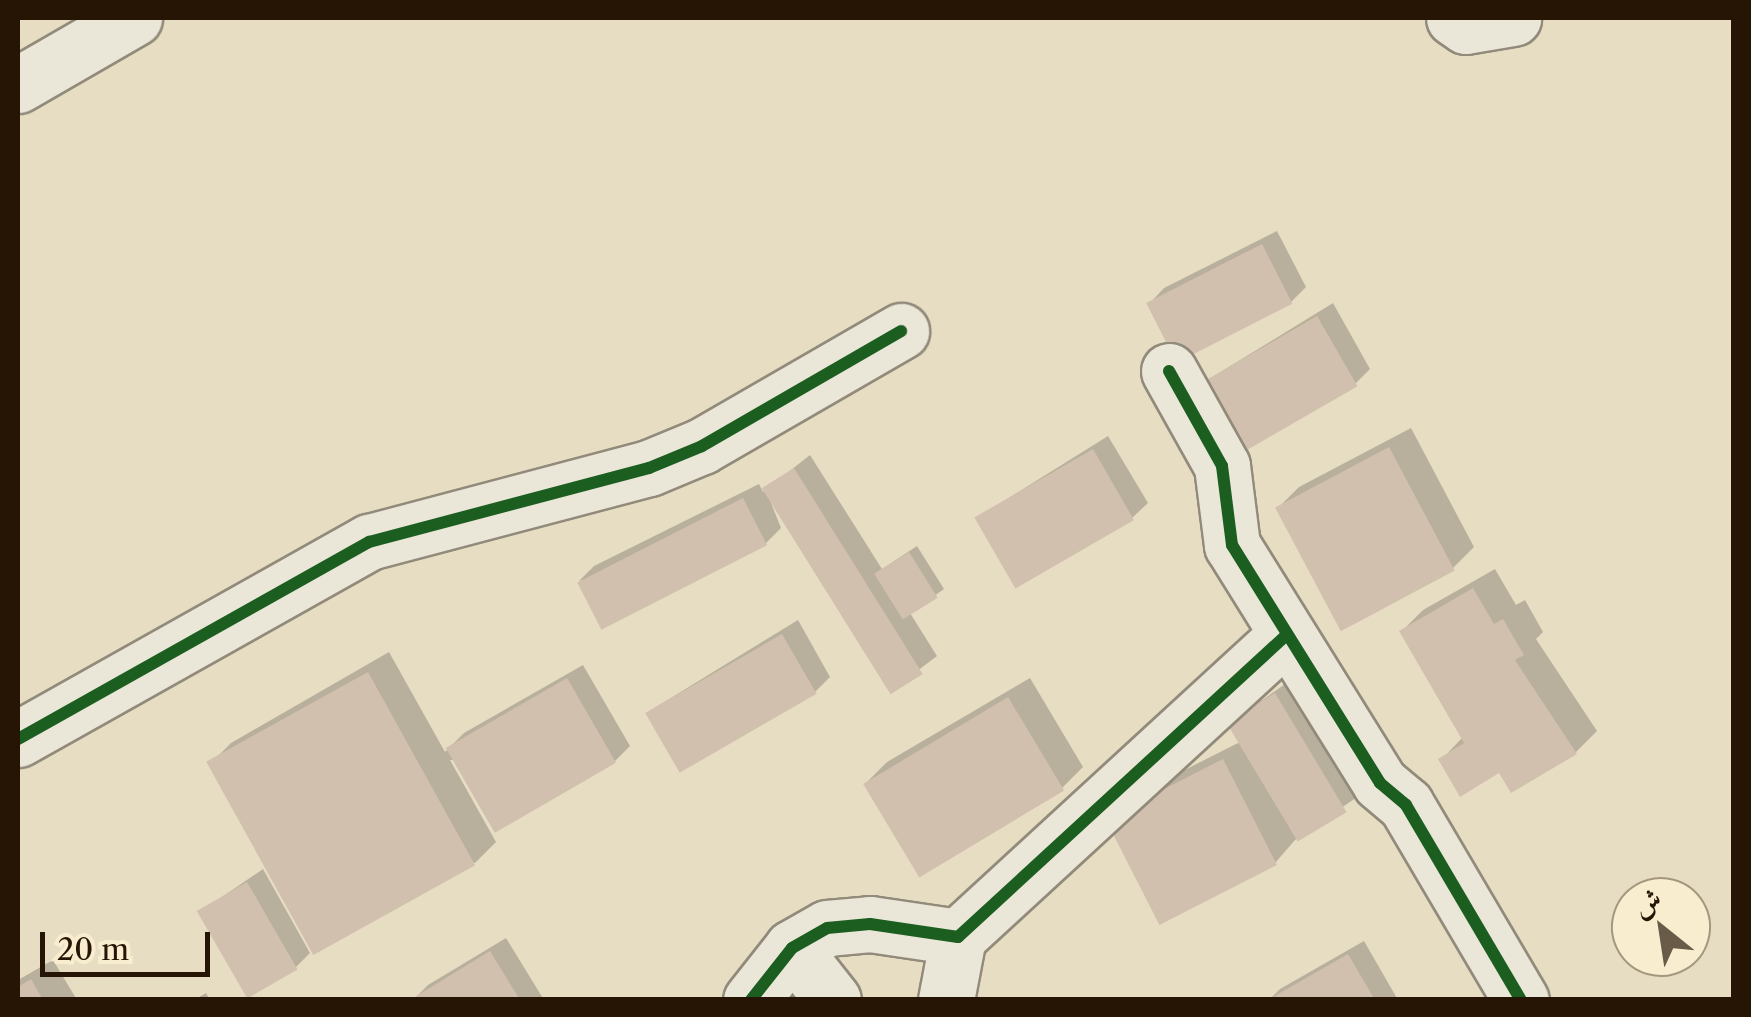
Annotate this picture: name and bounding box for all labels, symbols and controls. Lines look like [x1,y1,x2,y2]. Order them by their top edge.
north arrow [1611,877,1711,977]
text: ش [1626,881,1668,924]
scale bar [45,912,215,974]
text: 20 m [57,931,129,968]

